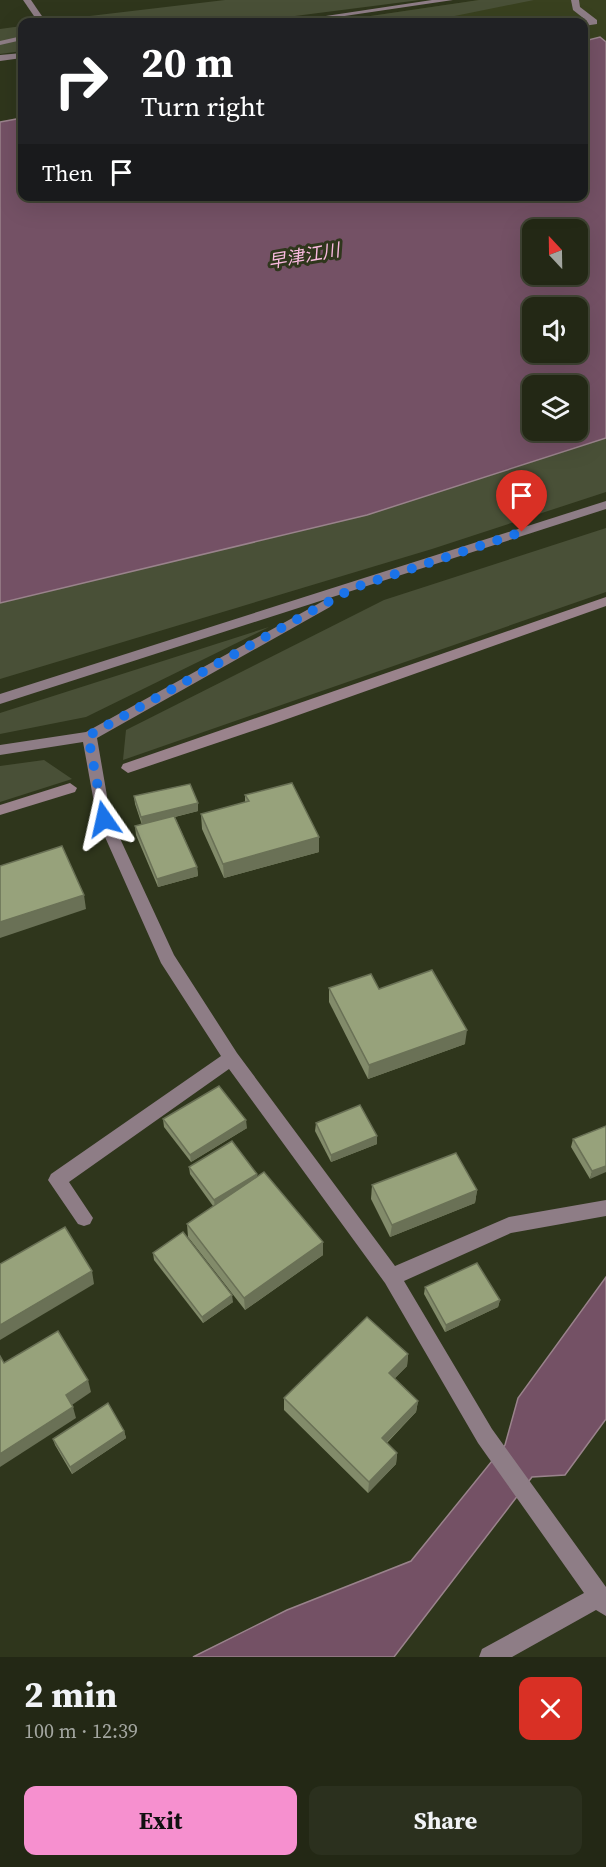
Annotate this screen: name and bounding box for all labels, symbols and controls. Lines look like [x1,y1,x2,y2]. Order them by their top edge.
text: 20 m [141,33,234,91]
icon: right [42,42,120,120]
text: Turn right [141,88,265,125]
icon: arrive [105,156,138,189]
text: Then [42,158,93,188]
north arrow [522,219,588,285]
map controls [522,219,588,441]
water label: 早津江川 [266,237,344,274]
button: sound [522,297,588,363]
button: layers [522,375,588,441]
pin [496,470,547,532]
icon: arrive [505,479,538,512]
position arrow [72,787,136,851]
text: 2 min [24,1670,117,1719]
button: close [519,1677,582,1740]
text: 100 m · 12:39 [24,1717,138,1745]
button: Exit [24,1786,297,1855]
button: Share [309,1786,582,1855]

